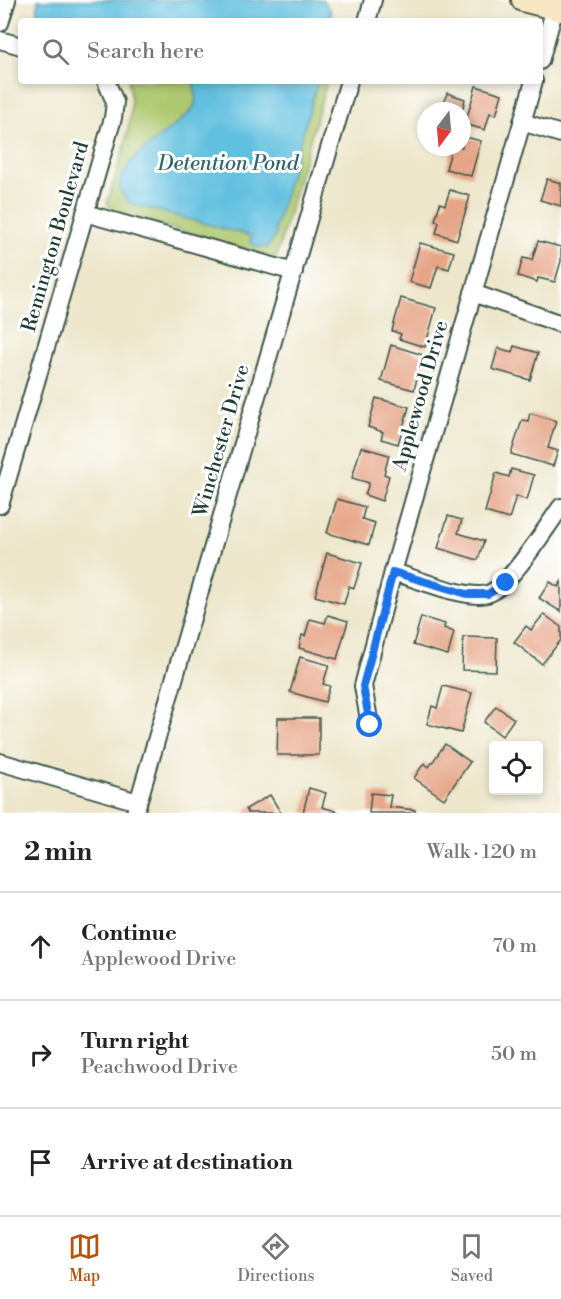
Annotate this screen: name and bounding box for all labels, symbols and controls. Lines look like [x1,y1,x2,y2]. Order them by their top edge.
search box [18,18,543,84]
icon: search [39,35,72,68]
text: Search here [87,38,204,65]
north arrow [417,102,471,156]
street label: Remington Boulevard [17,138,95,335]
water label: Detention Pond [156,151,300,177]
street label: Applewood Drive [387,318,454,475]
street label: Winchester Drive [188,362,256,521]
route end [492,569,518,595]
route start [356,711,382,737]
map controls [489,741,543,795]
button: locate [489,741,543,795]
text: 2 min [24,836,92,868]
text: Walk · 120 m [427,840,537,865]
text: Continue [81,920,177,947]
icon: ahead [24,930,57,963]
text: 70 m [493,934,537,959]
text: Applewood Drive [81,947,236,972]
text: Turn right [81,1028,189,1055]
icon: right [24,1038,57,1071]
text: 50 m [491,1042,537,1067]
text: Peachwood Drive [81,1055,238,1080]
icon: arrive [24,1146,57,1179]
text: Arrive at destination [81,1149,293,1176]
tab: Map [68,1230,101,1286]
tab: Directions [237,1230,315,1286]
tab: Saved [451,1230,493,1286]

